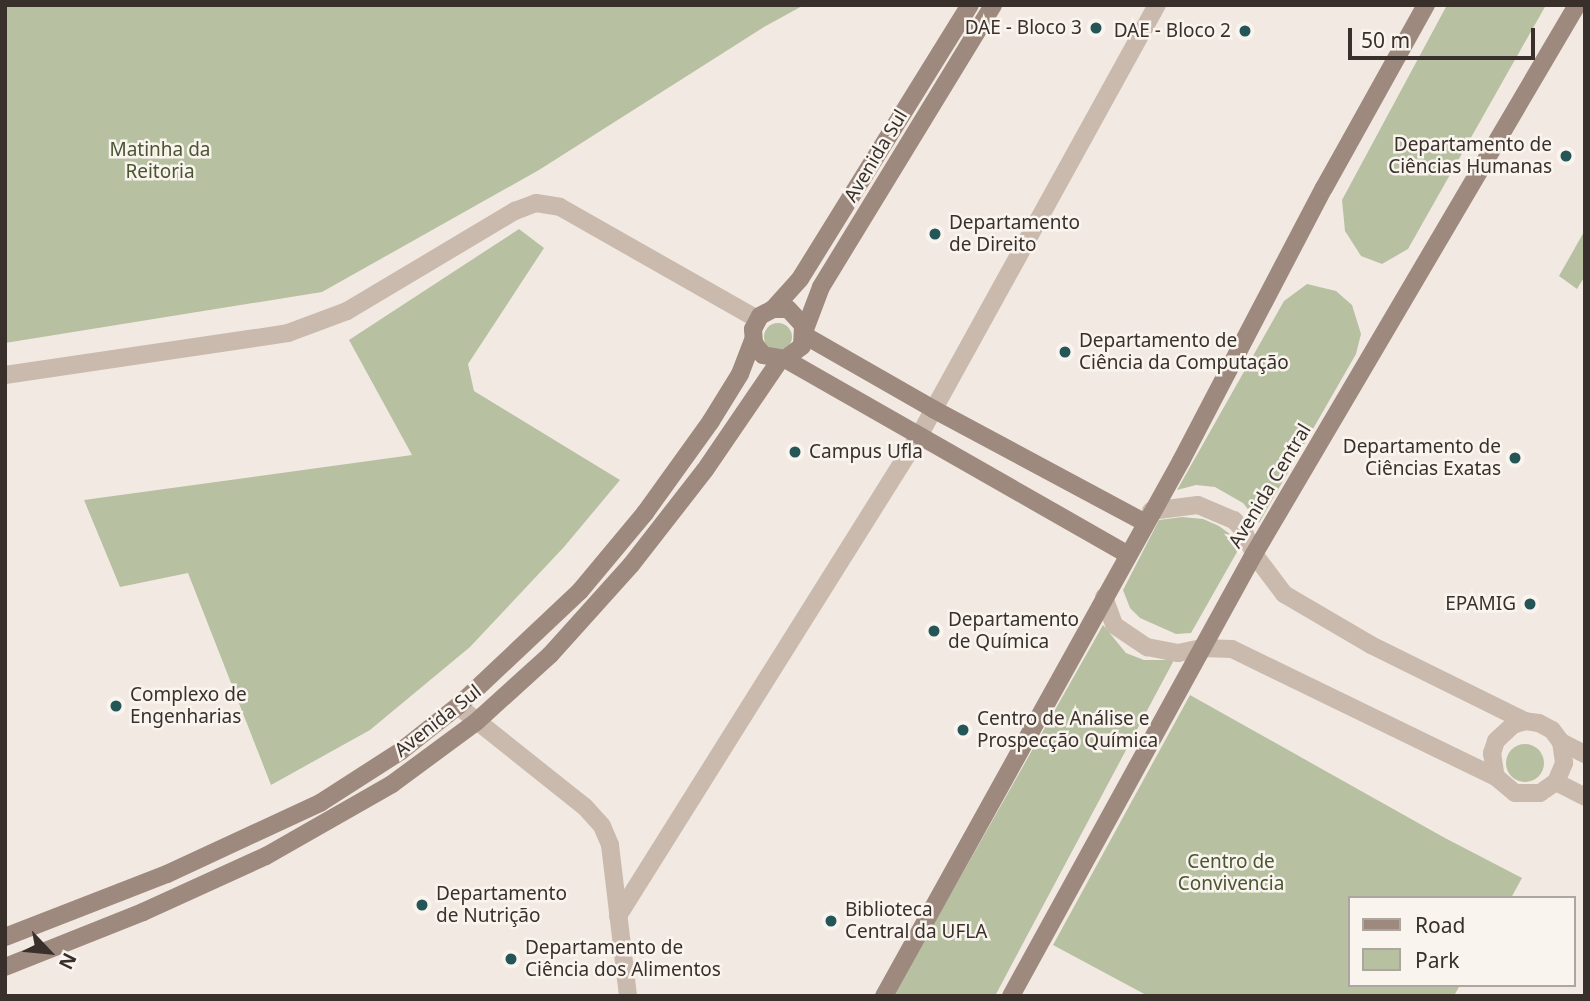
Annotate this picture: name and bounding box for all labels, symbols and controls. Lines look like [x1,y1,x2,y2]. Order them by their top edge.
scale bar [1352,14,1539,58]
place label: DAE - Bloco 3 [965,17,1082,39]
marker: DAE - Bloco 3 [1088,20,1104,36]
place label: DAE - Bloco 2 [1114,20,1231,42]
marker: DAE - Bloco 2 [1237,23,1253,39]
text: 50 m [1361,26,1410,54]
street label: Avenida Sul [840,106,912,206]
place label: Departamento de Ciências Humanas [1388,134,1552,178]
park label: Matinha da Reitoria [109,139,211,183]
marker: Departamento de Ciências Humanas [1558,148,1574,164]
place label: Departamento de Direito [949,212,1080,256]
marker: Departamento de Direito [927,226,943,242]
place label: Departamento de Ciência da Computação [1079,330,1289,374]
marker: Departamento de Ciência da Computação [1057,344,1073,360]
street label: Avenida Central [1224,420,1316,552]
place label: Departamento de Ciências Exatas [1343,436,1501,480]
place label: Campus Ufla [809,441,923,463]
marker: Campus Ufla [787,444,803,460]
marker: Departamento de Ciências Exatas [1507,450,1523,466]
place label: EPAMIG [1445,593,1516,615]
marker: EPAMIG [1522,596,1538,612]
place label: Departamento de Química [948,609,1079,653]
marker: Departamento de Química [926,623,942,639]
street label: Avenida Sul [390,680,486,762]
place label: Complexo de Engenharias [130,684,247,728]
marker: Complexo de Engenharias [108,698,124,714]
place label: Centro de Análise e Prospecção Química [977,708,1158,752]
marker: Centro de Análise e Prospecção Química [955,722,971,738]
park label: Centro de Convivencia [1178,851,1284,895]
place label: Departamento de Nutrição [436,883,567,927]
legend [1348,896,1576,987]
marker: Departamento de Nutrição [414,897,430,913]
place label: Biblioteca Central da UFLA [845,899,987,943]
text: Road [1415,911,1465,939]
marker: Biblioteca Central da UFLA [823,913,839,929]
north arrow [14,917,84,987]
place label: Departamento de Ciência dos Alimentos [525,937,721,981]
text: Park [1415,946,1459,974]
text: N [53,949,83,974]
marker: Departamento de Ciência dos Alimentos [503,951,519,967]

